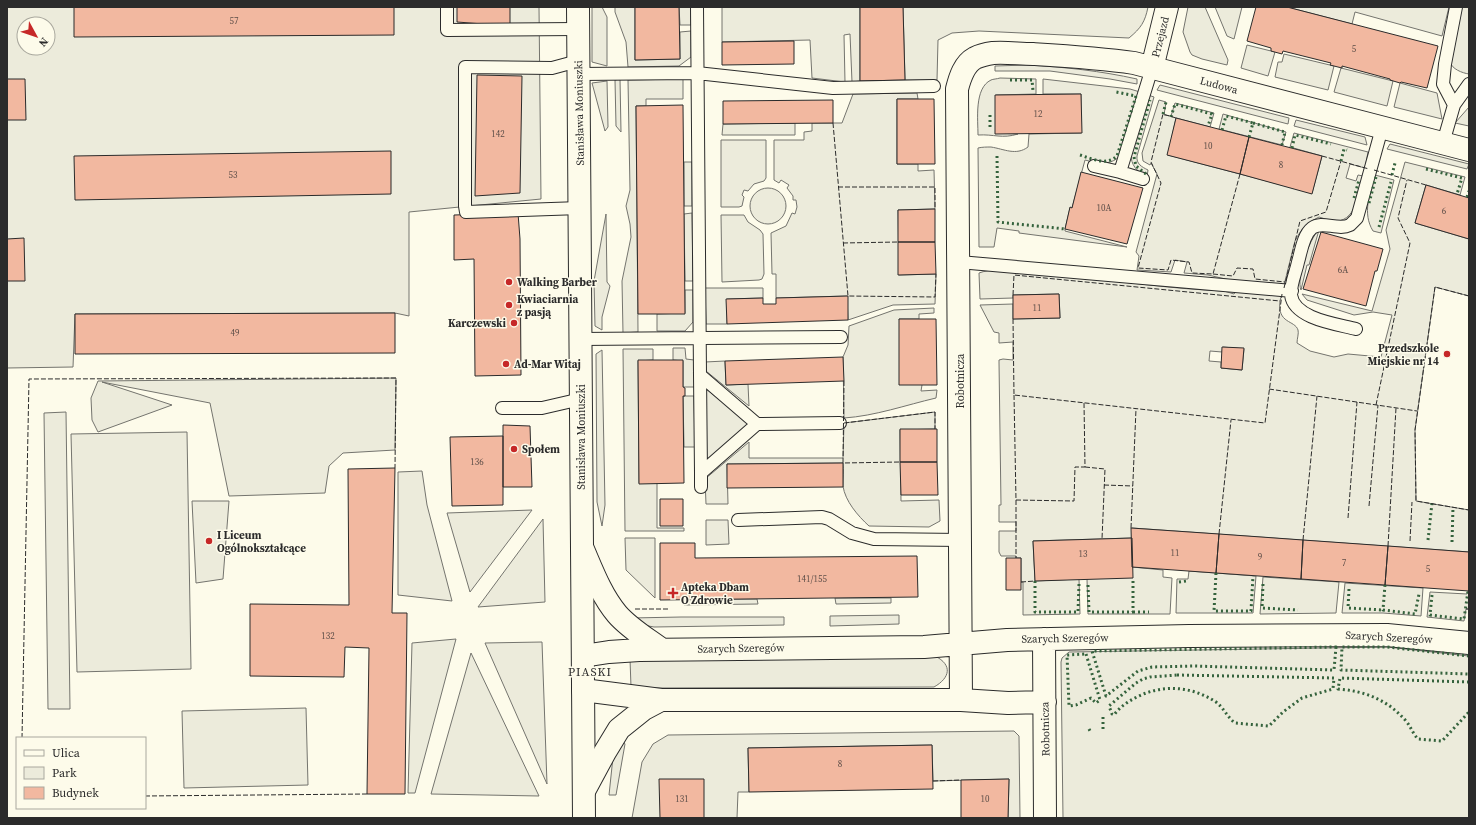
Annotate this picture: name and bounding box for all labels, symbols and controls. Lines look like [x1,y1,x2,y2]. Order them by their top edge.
street label: Przejazd [1148,14,1173,59]
house number: 57 [229,15,239,27]
north arrow [16,16,56,56]
text: N [35,34,52,50]
house number: 5 [1352,43,1357,55]
street label: Stanisława Moniuszki [571,60,588,166]
street label: Ludowa [1198,73,1240,98]
house number: 12 [1033,108,1043,120]
house number: 142 [491,128,505,140]
house number: 10 [1203,140,1213,152]
house number: 8 [1279,159,1284,171]
house number: 53 [228,169,238,181]
house number: 10A [1097,202,1112,214]
house number: 6 [1442,205,1447,217]
house number: 6A [1338,264,1348,276]
place label: Walking Barber [517,275,598,290]
marker: Walking Barber [504,277,514,287]
place label: Kwiaciarnia z pasją [517,292,578,320]
marker: Kwiaciarnia z pasją [504,300,514,310]
house number: 11 [1032,302,1042,314]
place label: Karczewski [448,316,507,331]
marker: Karczewski [509,318,519,328]
house number: 49 [230,327,240,339]
place label: Przedszkole Miejskie nr 14 [1367,341,1439,369]
marker: Przedszkole Miejskie nr 14 [1442,349,1452,359]
street label: Robotnicza [953,353,968,408]
place label: Ad-Mar Witaj [514,357,581,372]
marker: Ad-Mar Witaj [501,359,511,369]
street label: Stanisława Moniuszki [574,384,589,490]
place label: Społem [522,442,560,457]
marker: Społem [509,444,519,454]
house number: 136 [470,456,484,468]
place label: I Liceum Ogólnokształcące [217,528,306,556]
marker: I Liceum Ogólnokształcące [204,536,214,546]
house number: 11 [1170,547,1180,559]
house number: 13 [1078,548,1088,560]
house number: 9 [1258,551,1263,563]
house number: 7 [1342,557,1347,569]
house number: 5 [1426,563,1431,575]
house number: 141/155 [797,573,827,585]
place label: Apteka Dbam O Zdrowie [681,580,749,608]
marker: Apteka Dbam O Zdrowie [668,588,678,598]
street label: Szarych Szeregów [1345,628,1434,647]
house number: 132 [321,630,335,642]
street label: Szarych Szeregów [1021,630,1109,647]
street label: Szarych Szeregów [697,640,785,657]
district label: PIASKI [568,664,612,680]
street label: Robotnicza [1038,701,1053,757]
legend [16,737,146,809]
text: Ulica [52,745,81,761]
house number: 8 [838,758,843,770]
text: Park [52,765,77,781]
text: Budynek [52,785,99,801]
house number: 131 [675,793,689,805]
house number: 10 [980,793,990,805]

